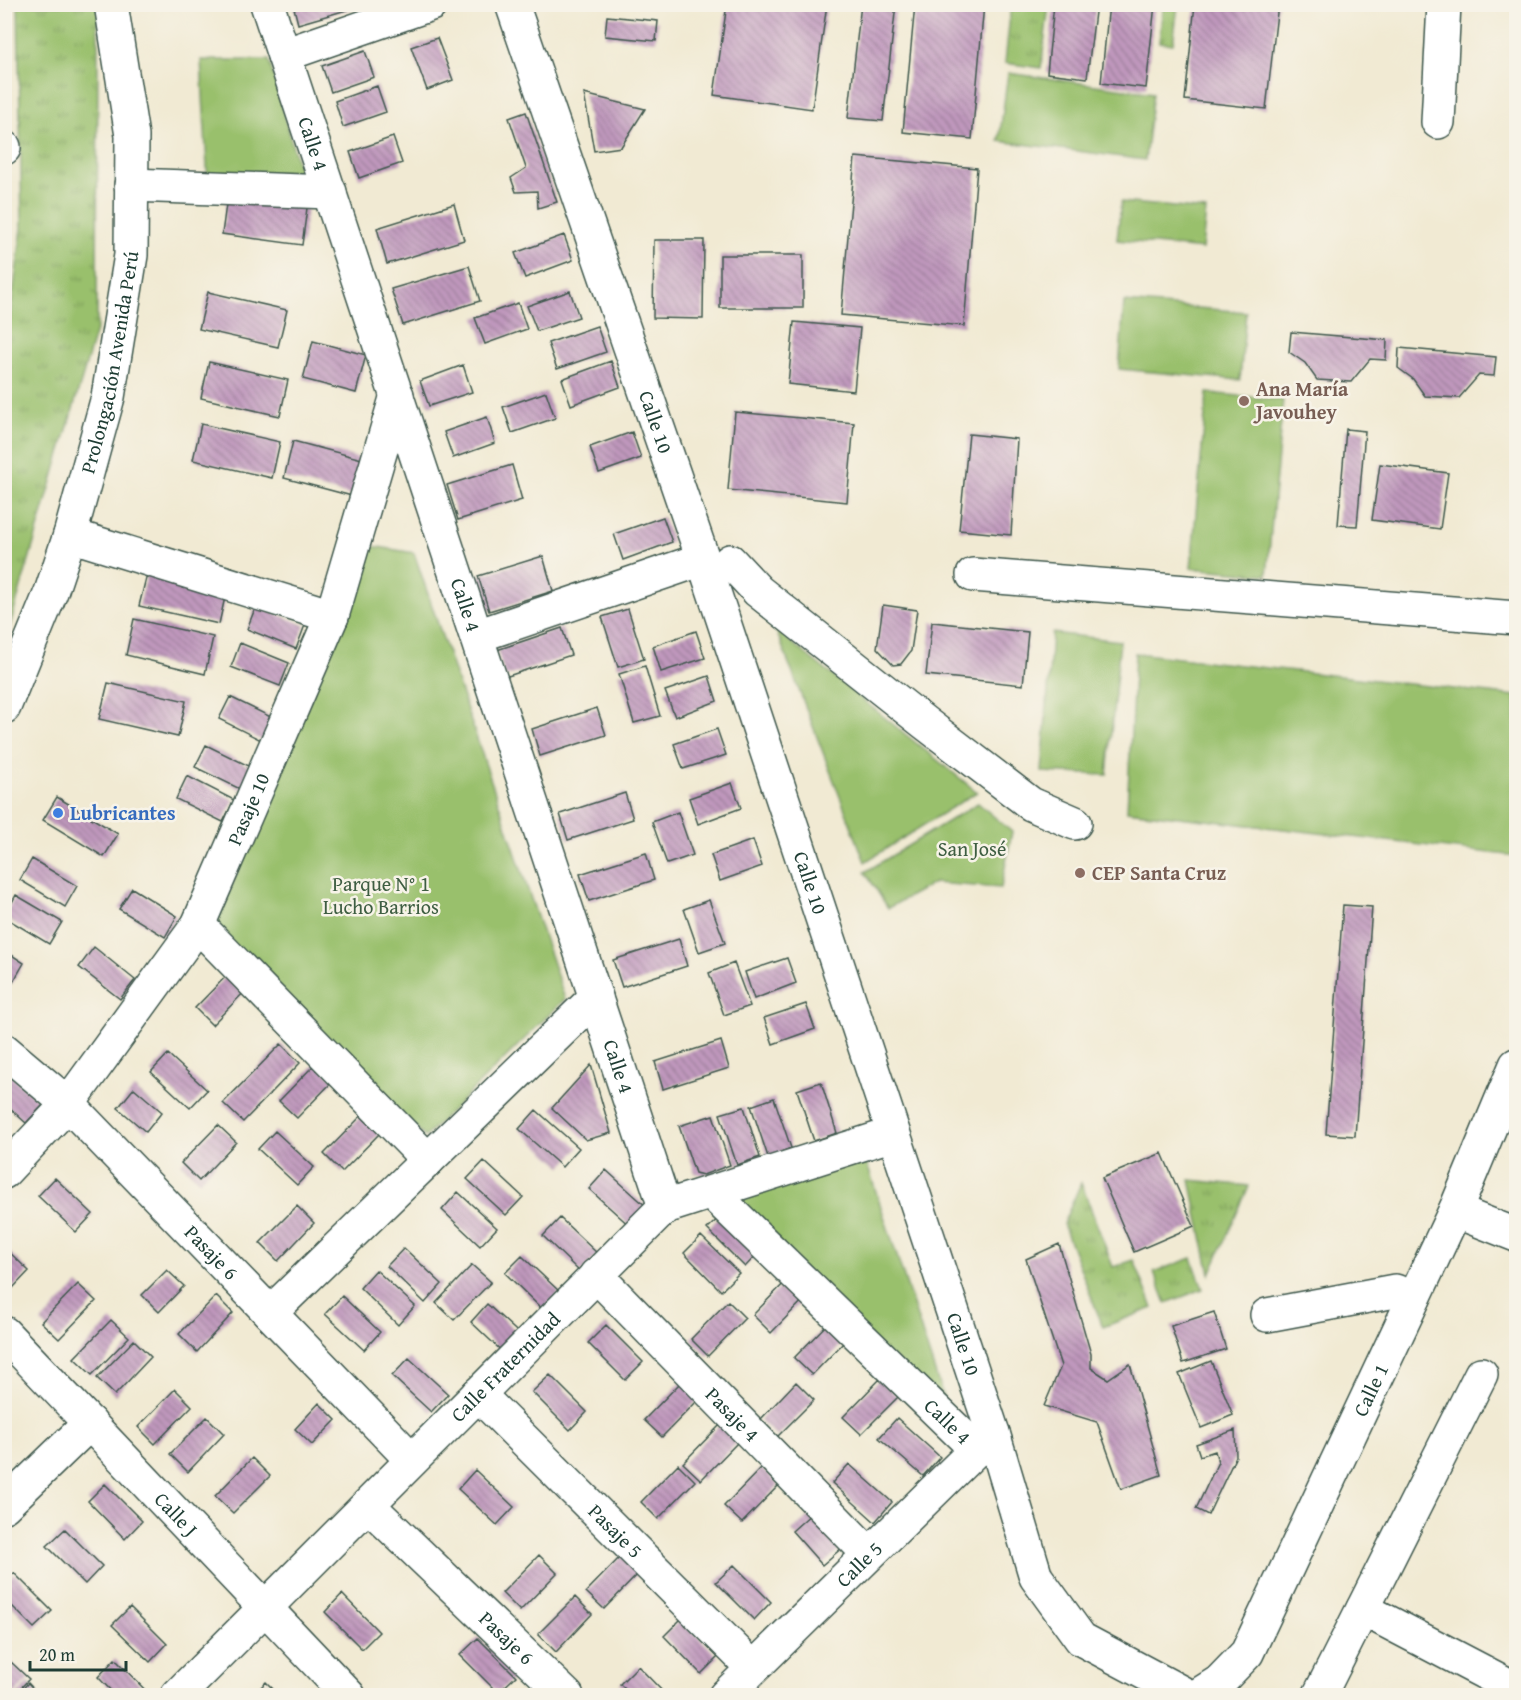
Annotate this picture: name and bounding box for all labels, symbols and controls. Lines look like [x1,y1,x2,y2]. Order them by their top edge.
street label: Calle 4 [291,113,336,174]
street label: Prolongación Avenida Perú [73,249,145,477]
place label: Ana María Javouhey [1253,374,1349,426]
street label: Calle 10 [632,386,681,457]
marker: Ana María Javouhey [1237,394,1251,408]
street label: Calle 4 [444,574,489,635]
street label: Pasaje 10 [219,768,276,850]
place label: Lubricantes [70,798,176,827]
marker: Lubricantes [51,806,65,820]
park label: San José [938,834,1006,863]
street label: Calle 10 [787,847,835,918]
place label: CEP Santa Cruz [1092,858,1226,887]
marker: CEP Santa Cruz [1073,866,1087,880]
park label: Parque N° 1 Lucho Barrios [323,869,439,921]
street label: Calle 4 [597,1036,641,1097]
street label: Pasaje 6 [178,1218,245,1286]
street label: Calle Fraternidad [444,1305,567,1428]
street label: Calle 10 [940,1309,988,1379]
street label: Calle 1 [1345,1359,1395,1421]
street label: Pasaje 4 [699,1380,766,1448]
street label: Calle 4 [918,1391,978,1451]
street label: Calle J [148,1485,205,1543]
street label: Pasaje 5 [582,1497,650,1564]
street label: Calle 5 [829,1534,889,1594]
street label: Pasaje 6 [473,1604,541,1671]
scale bar [30,1634,126,1672]
text: 20 m [39,1641,75,1668]

